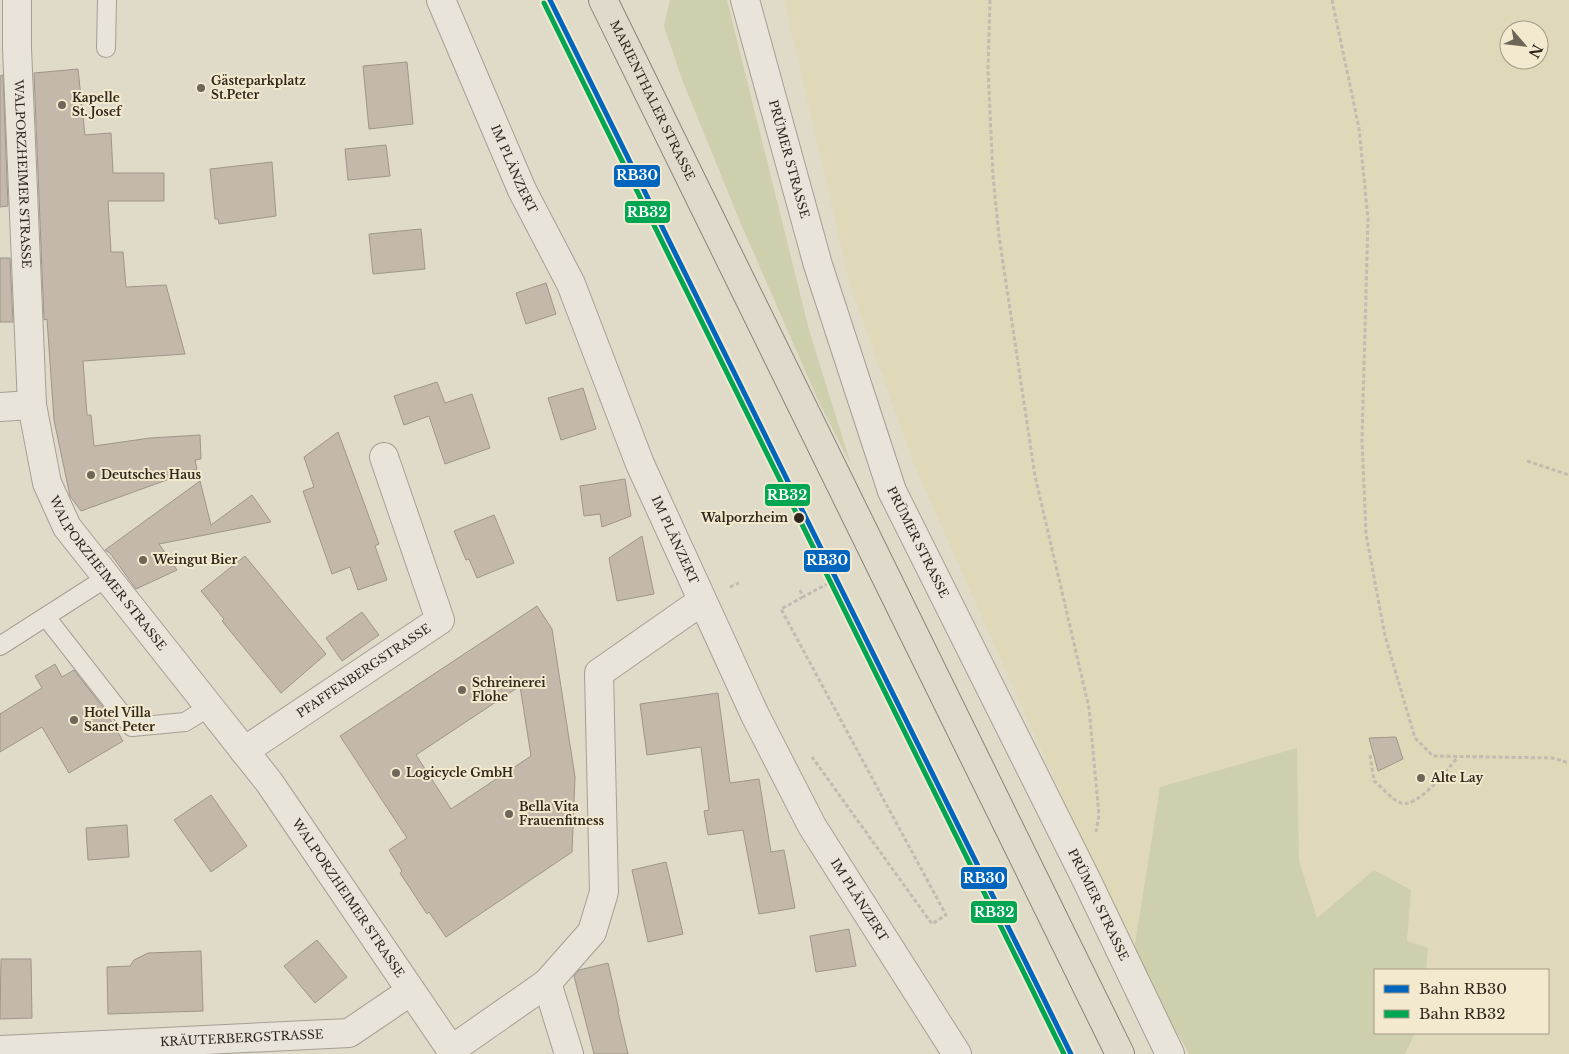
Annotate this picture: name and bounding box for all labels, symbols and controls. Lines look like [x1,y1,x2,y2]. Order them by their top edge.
street label: MARIENTHALER STRASSE [607,18,699,183]
north arrow [1499,20,1549,70]
text: N [1524,41,1547,61]
place label: Gästeparkplatz St.Peter [211,73,306,102]
street label: WALPORZHEIMER STRASSE [11,78,34,269]
marker: Gästeparkplatz St.Peter [195,82,207,94]
place label: Kapelle St. Josef [72,90,123,119]
street label: PRÜMER STRASSE [766,98,813,220]
marker: Kapelle St. Josef [56,99,68,111]
street label: IM PLÄNZERT [488,122,541,216]
line badge: RB30 [613,164,661,188]
text: RB30 [616,166,658,184]
line badge: RB32 [624,200,671,224]
text: RB32 [627,203,667,221]
place label: Deutsches Haus [101,467,202,482]
marker: Deutsches Haus [85,469,97,481]
line badge: RB32 [764,483,811,507]
street label: PRÜMER STRASSE [884,484,952,600]
text: RB32 [767,486,807,504]
street label: WALPORZHEIMER STRASSE [46,492,170,653]
street label: IM PLÄNZERT [649,493,702,587]
place label: Walporzheim [700,510,789,525]
marker: Walporzheim [792,511,806,525]
line badge: RB30 [803,549,851,573]
text: RB30 [806,551,848,569]
place label: Weingut Bier [152,552,237,567]
marker: Weingut Bier [137,554,149,566]
street label: PFAFFENBERGSTRASSE [293,620,434,721]
place label: Schreinerei Flohe [472,675,546,704]
marker: Schreinerei Flohe [456,684,468,696]
place label: Hotel Villa Sanct Peter [84,705,155,734]
marker: Hotel Villa Sanct Peter [68,714,80,726]
place label: Logicycle GmbH [406,765,513,780]
marker: Logicycle GmbH [390,767,402,779]
place label: Alte Lay [1430,770,1483,785]
marker: Alte Lay [1415,772,1427,784]
place label: Bella Vita Frauenfitness [519,799,605,828]
marker: Bella Vita Frauenfitness [503,808,515,820]
street label: WALPORZHEIMER STRASSE [289,815,408,980]
street label: PRÜMER STRASSE [1065,846,1132,963]
street label: IM PLÄNZERT [828,856,892,944]
line badge: RB30 [960,866,1008,890]
text: RB30 [963,869,1005,887]
line badge: RB32 [970,900,1018,924]
text: RB32 [974,903,1014,921]
legend [1374,969,1549,1034]
text: Bahn RB30 [1419,979,1507,998]
text: Bahn RB32 [1419,1004,1506,1023]
street label: KRÄUTERBERGSTRASSE [160,1026,324,1049]

